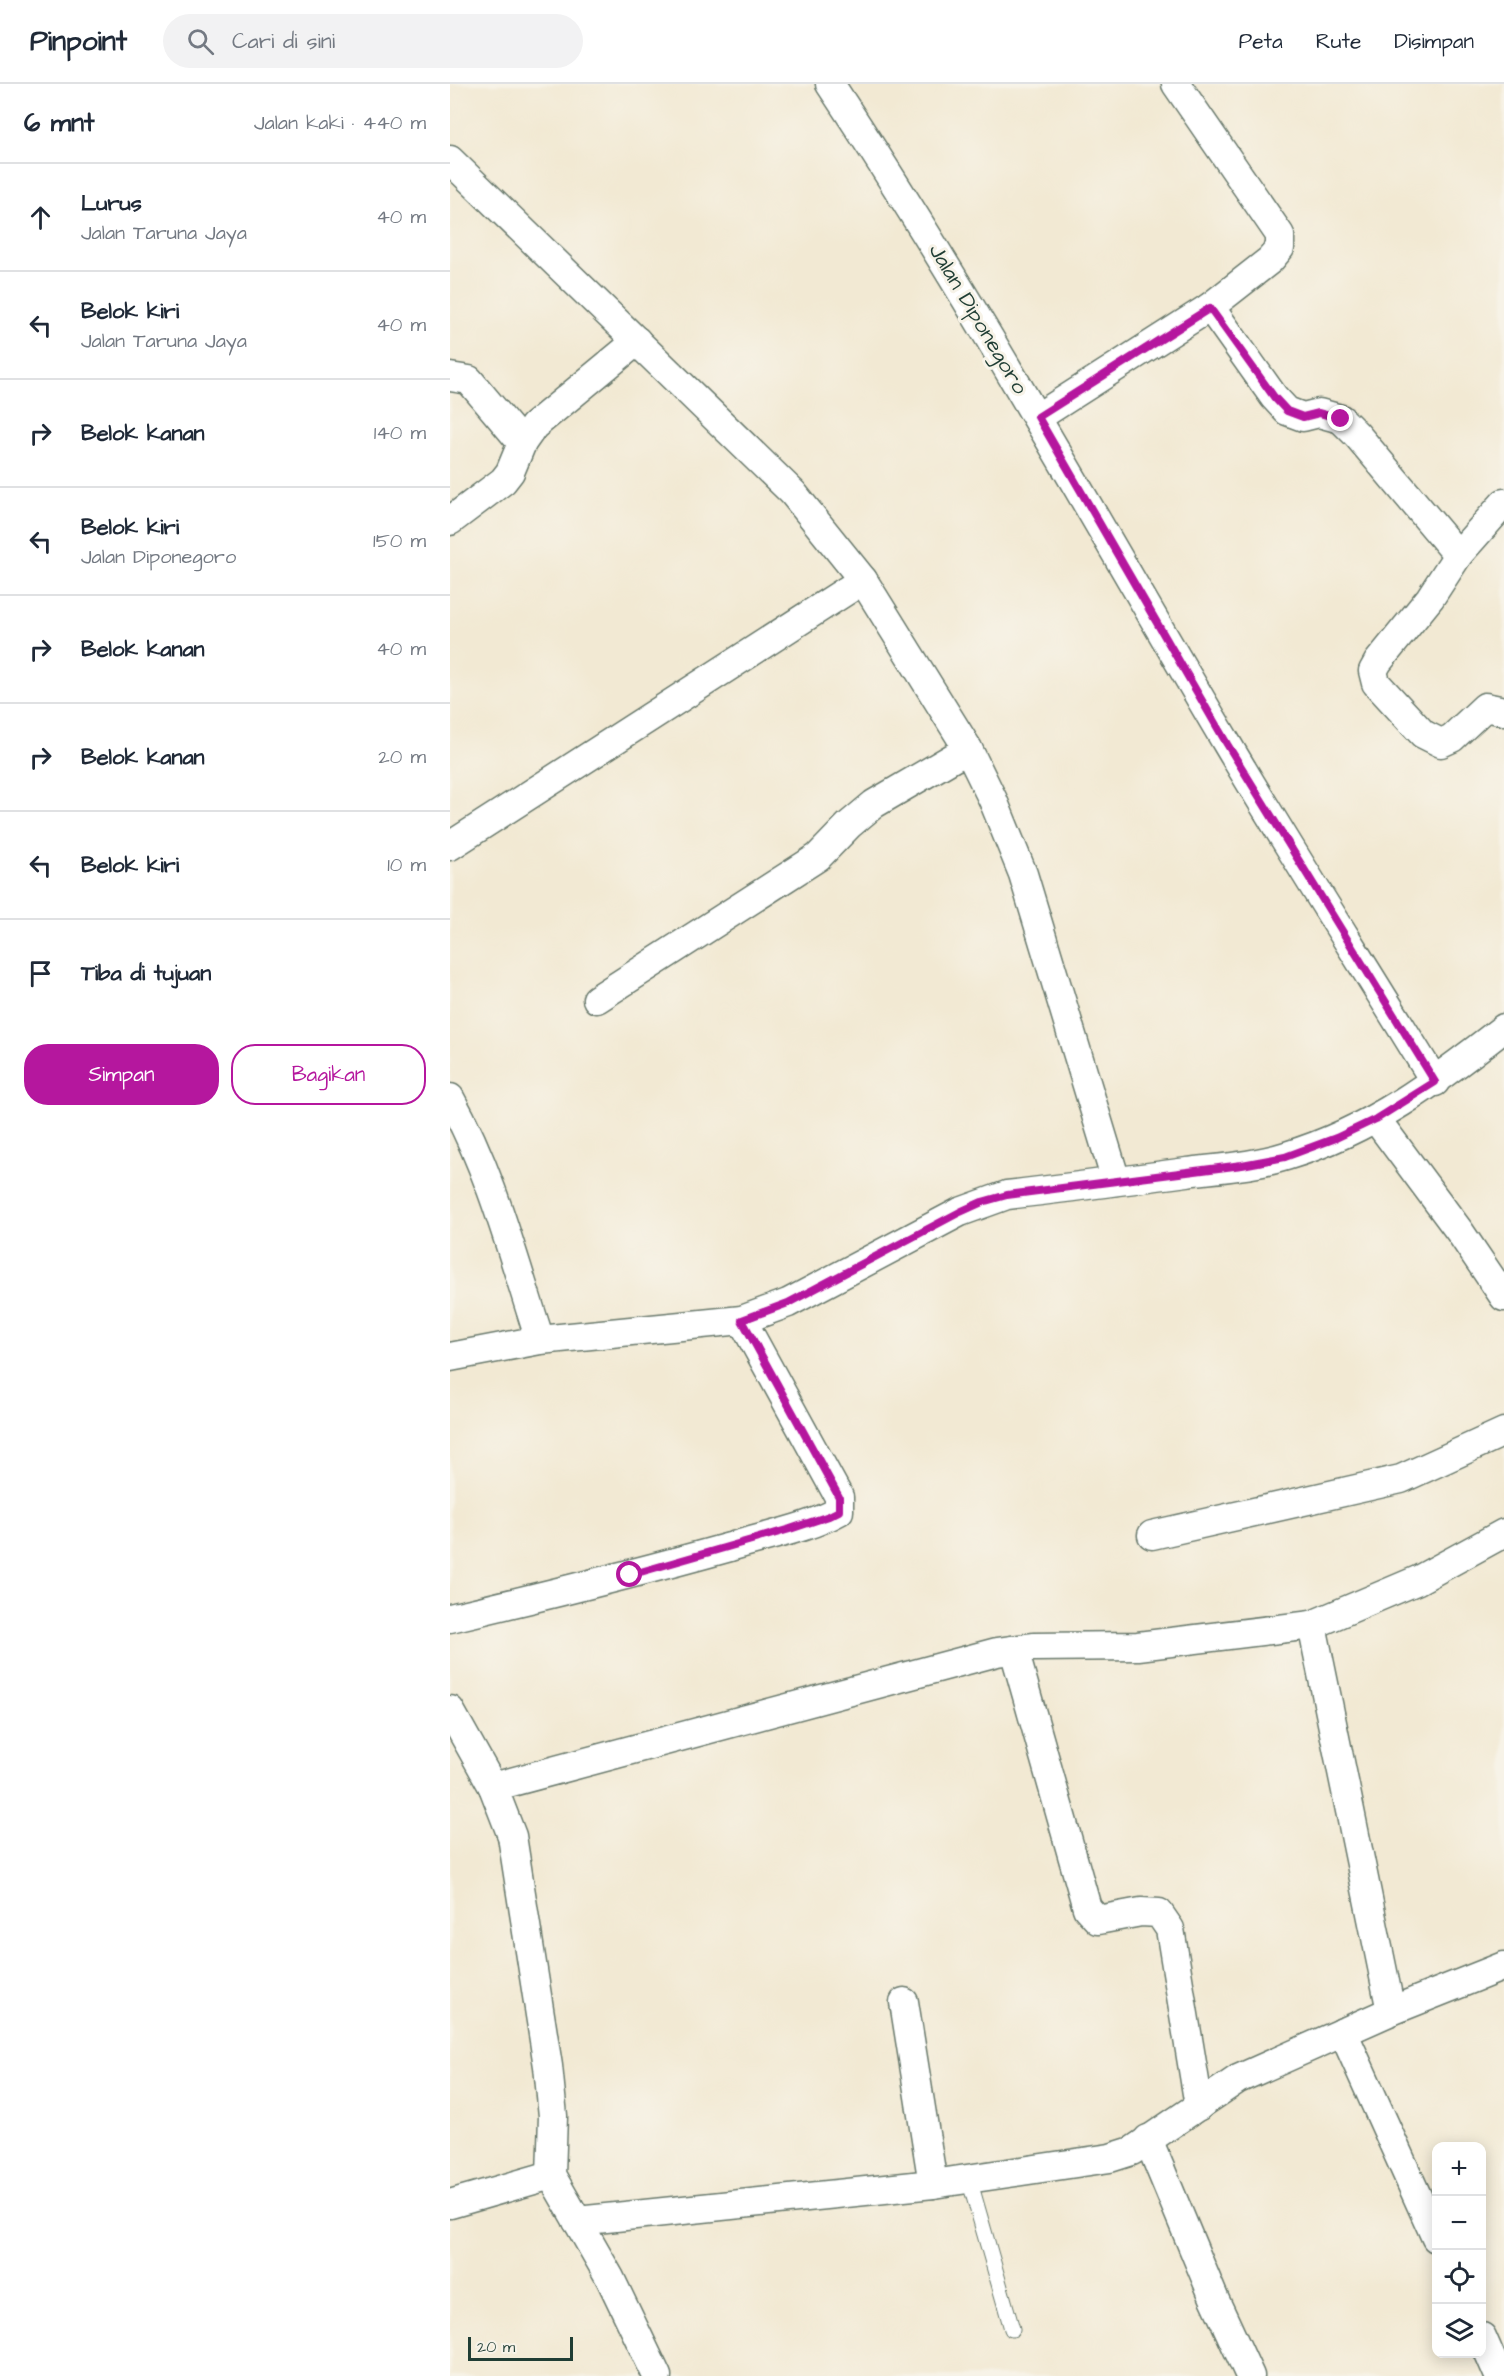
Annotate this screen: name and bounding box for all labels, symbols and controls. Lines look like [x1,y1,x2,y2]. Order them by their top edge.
search box [163,14,583,68]
text: Pinpoint [30,22,127,61]
icon: search [184,25,217,58]
text: Cari di sini [232,26,335,57]
text: Peta [1239,27,1283,56]
text: Rute [1316,27,1361,56]
text: Disimpan [1394,27,1474,56]
text: 6 mnt [24,105,94,141]
text: Jalan kaki · 440 m [254,109,426,137]
text: Lurus [81,188,142,219]
icon: ahead [24,201,57,234]
text: 40 m [376,203,426,231]
text: Jalan Taruna Jaya [81,219,247,247]
street label: Jalan Diponegoro [920,238,1036,401]
text: Belok kiri [81,296,179,327]
icon: left [24,309,57,342]
text: 40 m [376,311,426,339]
text: Jalan Taruna Jaya [81,327,247,355]
route end [1327,405,1353,431]
icon: right [24,417,57,450]
text: Belok kanan [81,418,205,449]
text: 140 m [374,419,426,447]
text: Belok kiri [81,512,179,543]
icon: left [24,525,57,558]
text: 150 m [373,527,426,555]
text: Jalan Diponegoro [81,543,236,571]
icon: right [24,633,57,666]
text: Belok kanan [81,634,205,665]
text: 40 m [376,635,426,663]
icon: right [24,741,57,774]
text: Belok kanan [81,742,205,773]
text: 20 m [378,743,426,771]
icon: left [24,849,57,882]
text: Belok kiri [81,850,179,881]
text: 10 m [387,851,426,879]
icon: arrive [24,957,57,990]
text: Tiba di tujuan [81,958,211,989]
button: Simpan [24,1044,219,1105]
button: Bagikan [231,1044,426,1105]
route start [616,1561,642,1587]
map controls [1432,2142,1486,2358]
button: + [1432,2142,1486,2196]
button: − [1432,2196,1486,2250]
button: locate [1432,2250,1486,2304]
button: layers [1432,2304,1486,2358]
scale bar [468,2334,573,2362]
text: 20 m [477,2336,515,2358]

